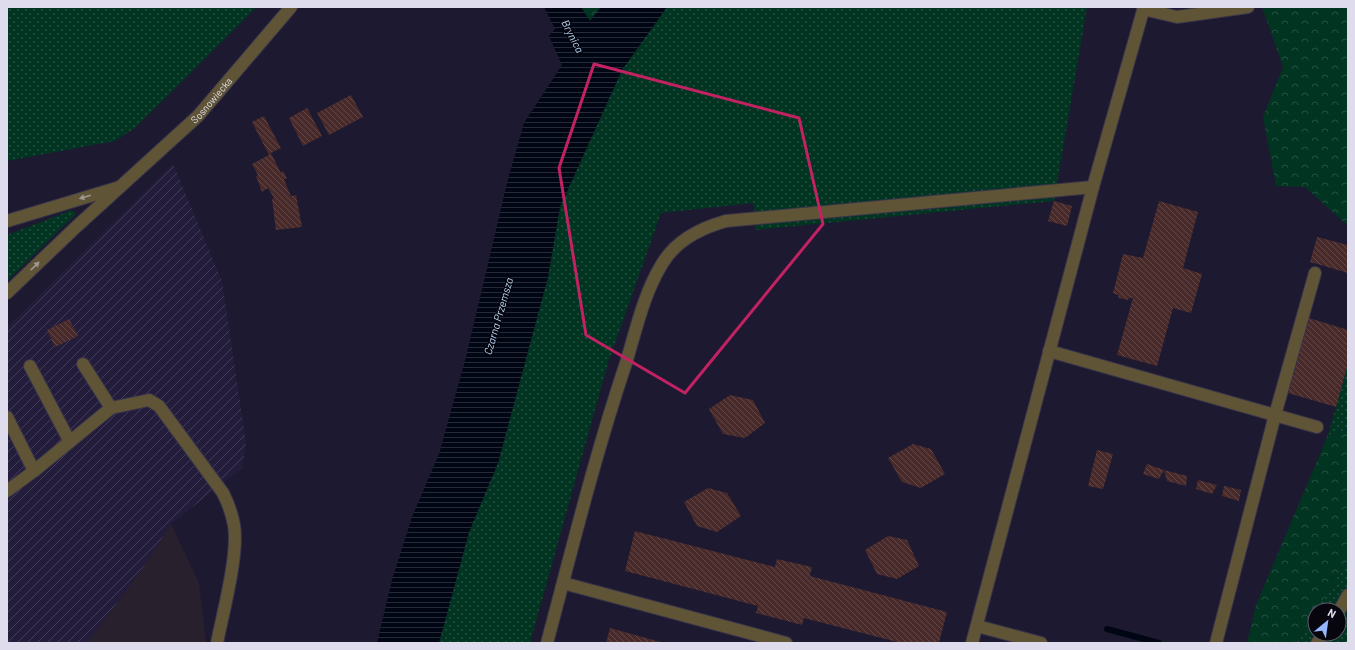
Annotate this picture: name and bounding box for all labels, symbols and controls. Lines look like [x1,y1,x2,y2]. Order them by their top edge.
water label: Brynica [559,17,587,55]
street label: Sosnowiecka [188,75,234,126]
one-way arrow [79,194,91,200]
one-way arrow [30,261,40,271]
water label: Czarna Przemsza [481,276,515,356]
north arrow [1307,602,1347,642]
text: N [1326,605,1338,620]

